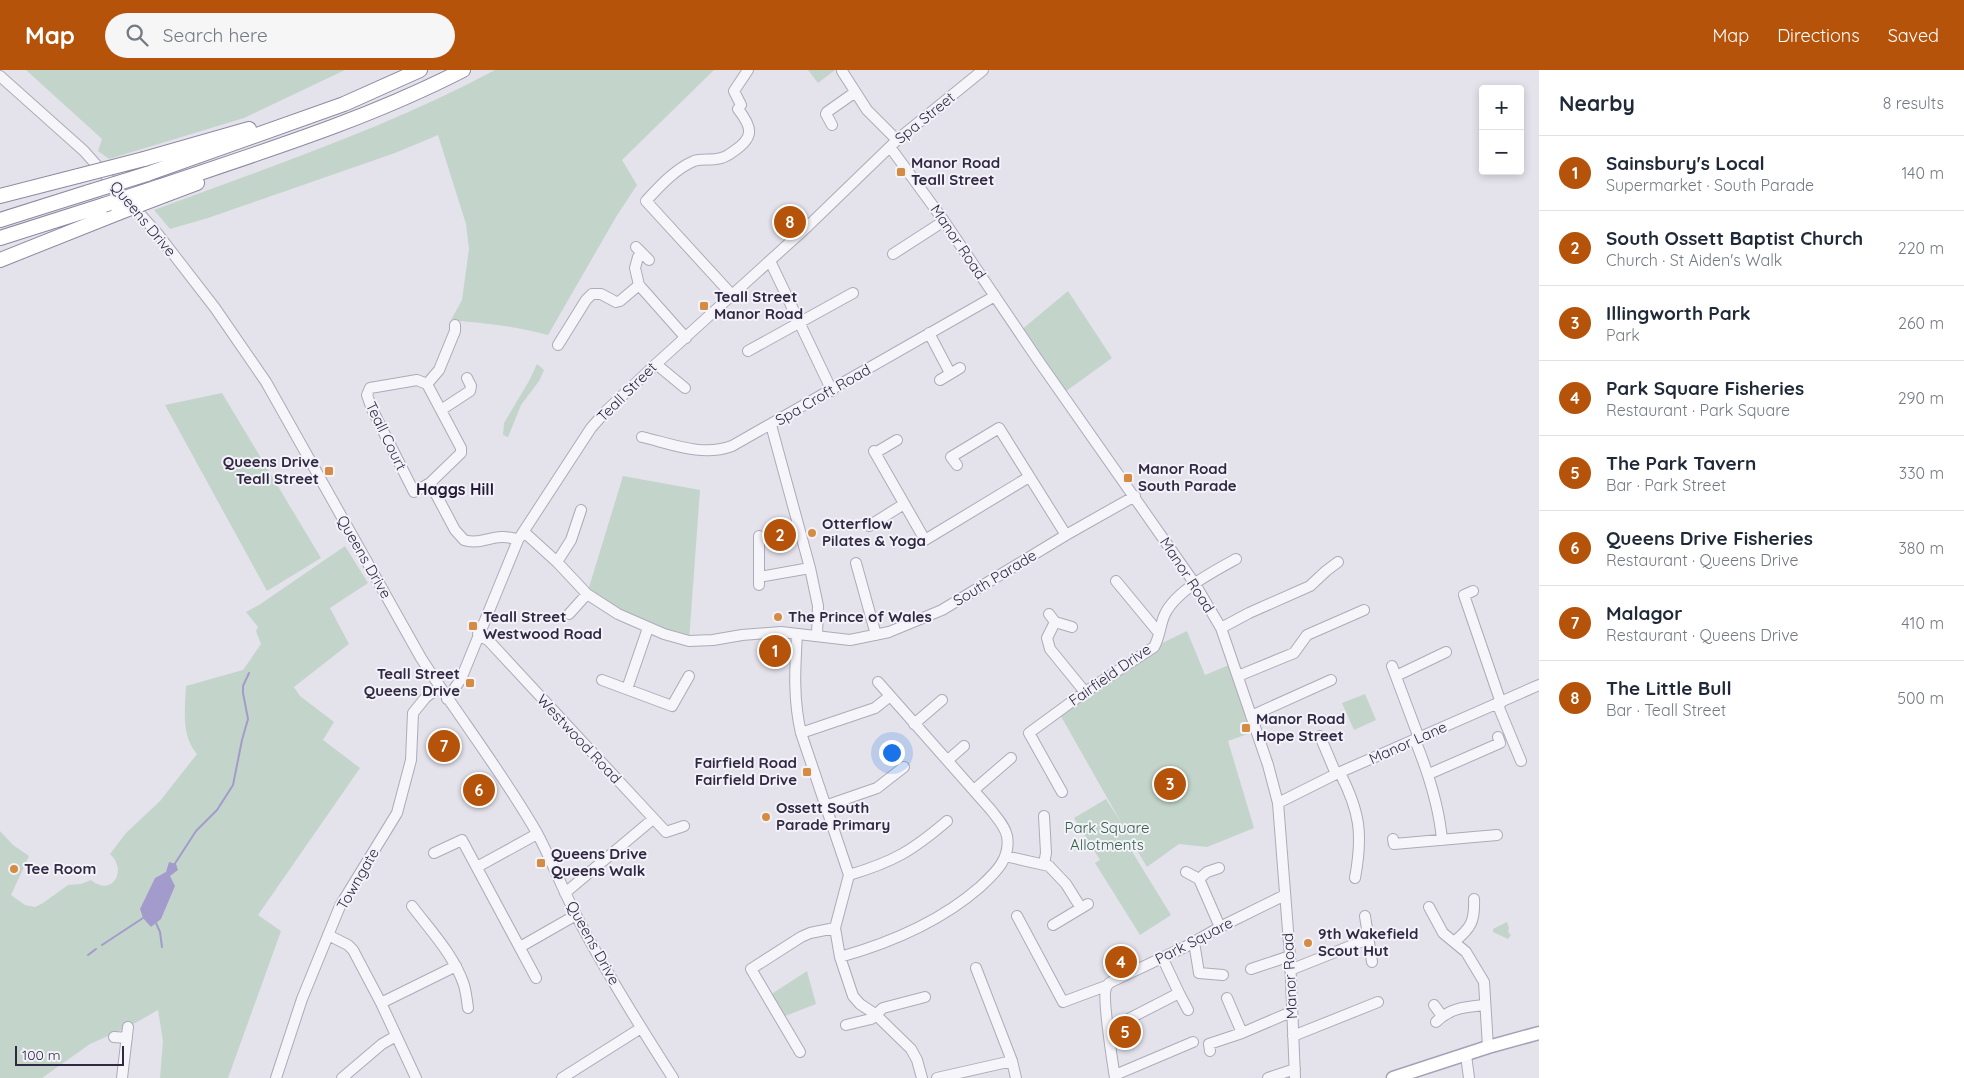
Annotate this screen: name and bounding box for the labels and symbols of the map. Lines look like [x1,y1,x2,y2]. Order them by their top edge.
street label: Spa Street [891,88,959,148]
place label: Manor Road Teall Street [911,153,1000,189]
marker: Manor Road Teall Street [895,166,907,178]
street label: Queens Drive [106,177,181,260]
street label: Manor Road [926,201,990,283]
pin: 8 [774,203,806,241]
place label: Teall Street Manor Road [714,287,803,323]
marker: Teall Street Manor Road [698,300,710,312]
street label: Teall Street [593,358,661,426]
street label: Spa Croft Road [772,360,874,430]
street label: Teall Court [362,398,411,473]
place label: Queens Drive Teall Street [223,452,319,488]
place label: Manor Road South Parade [1138,459,1237,495]
marker: Queens Drive Teall Street [323,465,335,477]
marker: Manor Road South Parade [1122,472,1134,484]
district label: Haggs Hill [416,479,494,499]
street label: Queens Drive [333,512,396,602]
place label: Otterflow Pilates & Yoga [822,514,926,550]
pin: 2 [764,516,796,554]
marker: Otterflow Pilates & Yoga [806,527,818,539]
street label: Manor Road [1156,533,1219,616]
street label: South Parade [950,545,1040,610]
place label: Teall Street Westwood Road [483,607,602,643]
place label: The Prince of Wales [788,607,932,626]
marker: The Prince of Wales [772,611,784,623]
marker: Teall Street Westwood Road [467,620,479,632]
pin: 1 [759,632,791,670]
street label: Fairfield Drive [1065,639,1154,710]
place label: Teall Street Queens Drive [364,664,460,700]
marker: Teall Street Queens Drive [464,677,476,689]
street label: Westwood Road [533,690,626,787]
place label: Manor Road Hope Street [1256,709,1345,745]
street label: Manor Lane [1366,717,1450,768]
marker: Manor Road Hope Street [1240,722,1252,734]
pin: 7 [428,727,460,765]
your location [879,740,905,766]
place label: Fairfield Road Fairfield Drive [695,753,797,789]
pin: 3 [1154,765,1186,803]
marker: Fairfield Road Fairfield Drive [801,766,813,778]
pin: 6 [463,771,495,809]
place label: Ossett South Parade Primary [776,798,890,834]
marker: Ossett South Parade Primary [760,811,772,823]
park label: Park Square Allotments [1065,818,1149,854]
street label: Towngate [332,844,383,913]
place label: Queens Drive Queens Walk [551,844,647,880]
marker: Queens Drive Queens Walk [535,857,547,869]
place label: Tee Room [24,859,96,878]
marker: Tee Room [8,863,20,875]
street label: Queens Drive [563,897,624,988]
street label: Park Square [1152,913,1236,968]
place label: 9th Wakefield Scout Hut [1318,924,1418,960]
street label: Manor Road [1278,932,1301,1020]
marker: 9th Wakefield Scout Hut [1302,937,1314,949]
pin: 4 [1105,943,1137,981]
pin: 5 [1109,1013,1141,1051]
scale bar [15,1043,124,1066]

